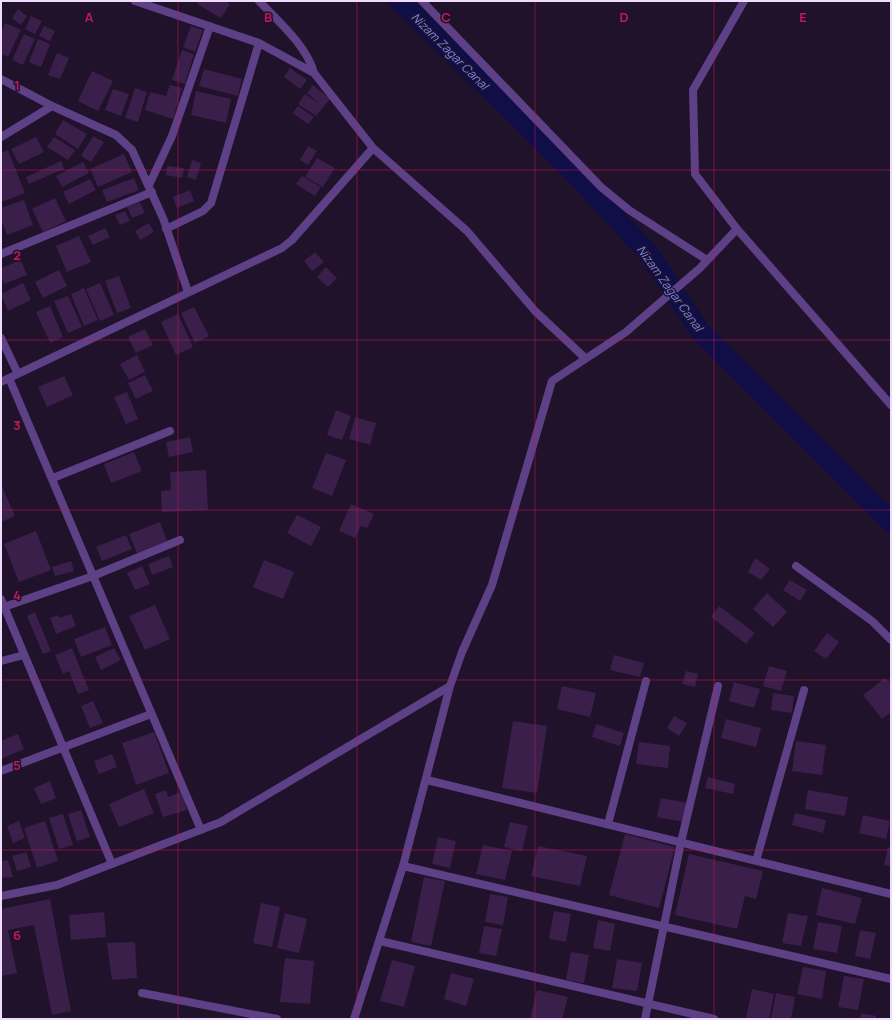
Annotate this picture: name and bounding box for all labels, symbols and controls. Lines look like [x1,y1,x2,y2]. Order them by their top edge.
text: A [85,8,94,26]
text: B [264,8,272,26]
text: D [619,8,629,26]
text: E [799,8,807,26]
water label: Nizam Zagar Canal [409,10,491,92]
text: 1 [14,76,20,94]
water label: Nizam Zagar Canal [633,241,708,336]
text: 2 [13,246,21,264]
text: 3 [13,416,21,434]
text: 4 [13,586,21,604]
text: 5 [13,756,21,774]
text: 6 [13,926,21,944]

